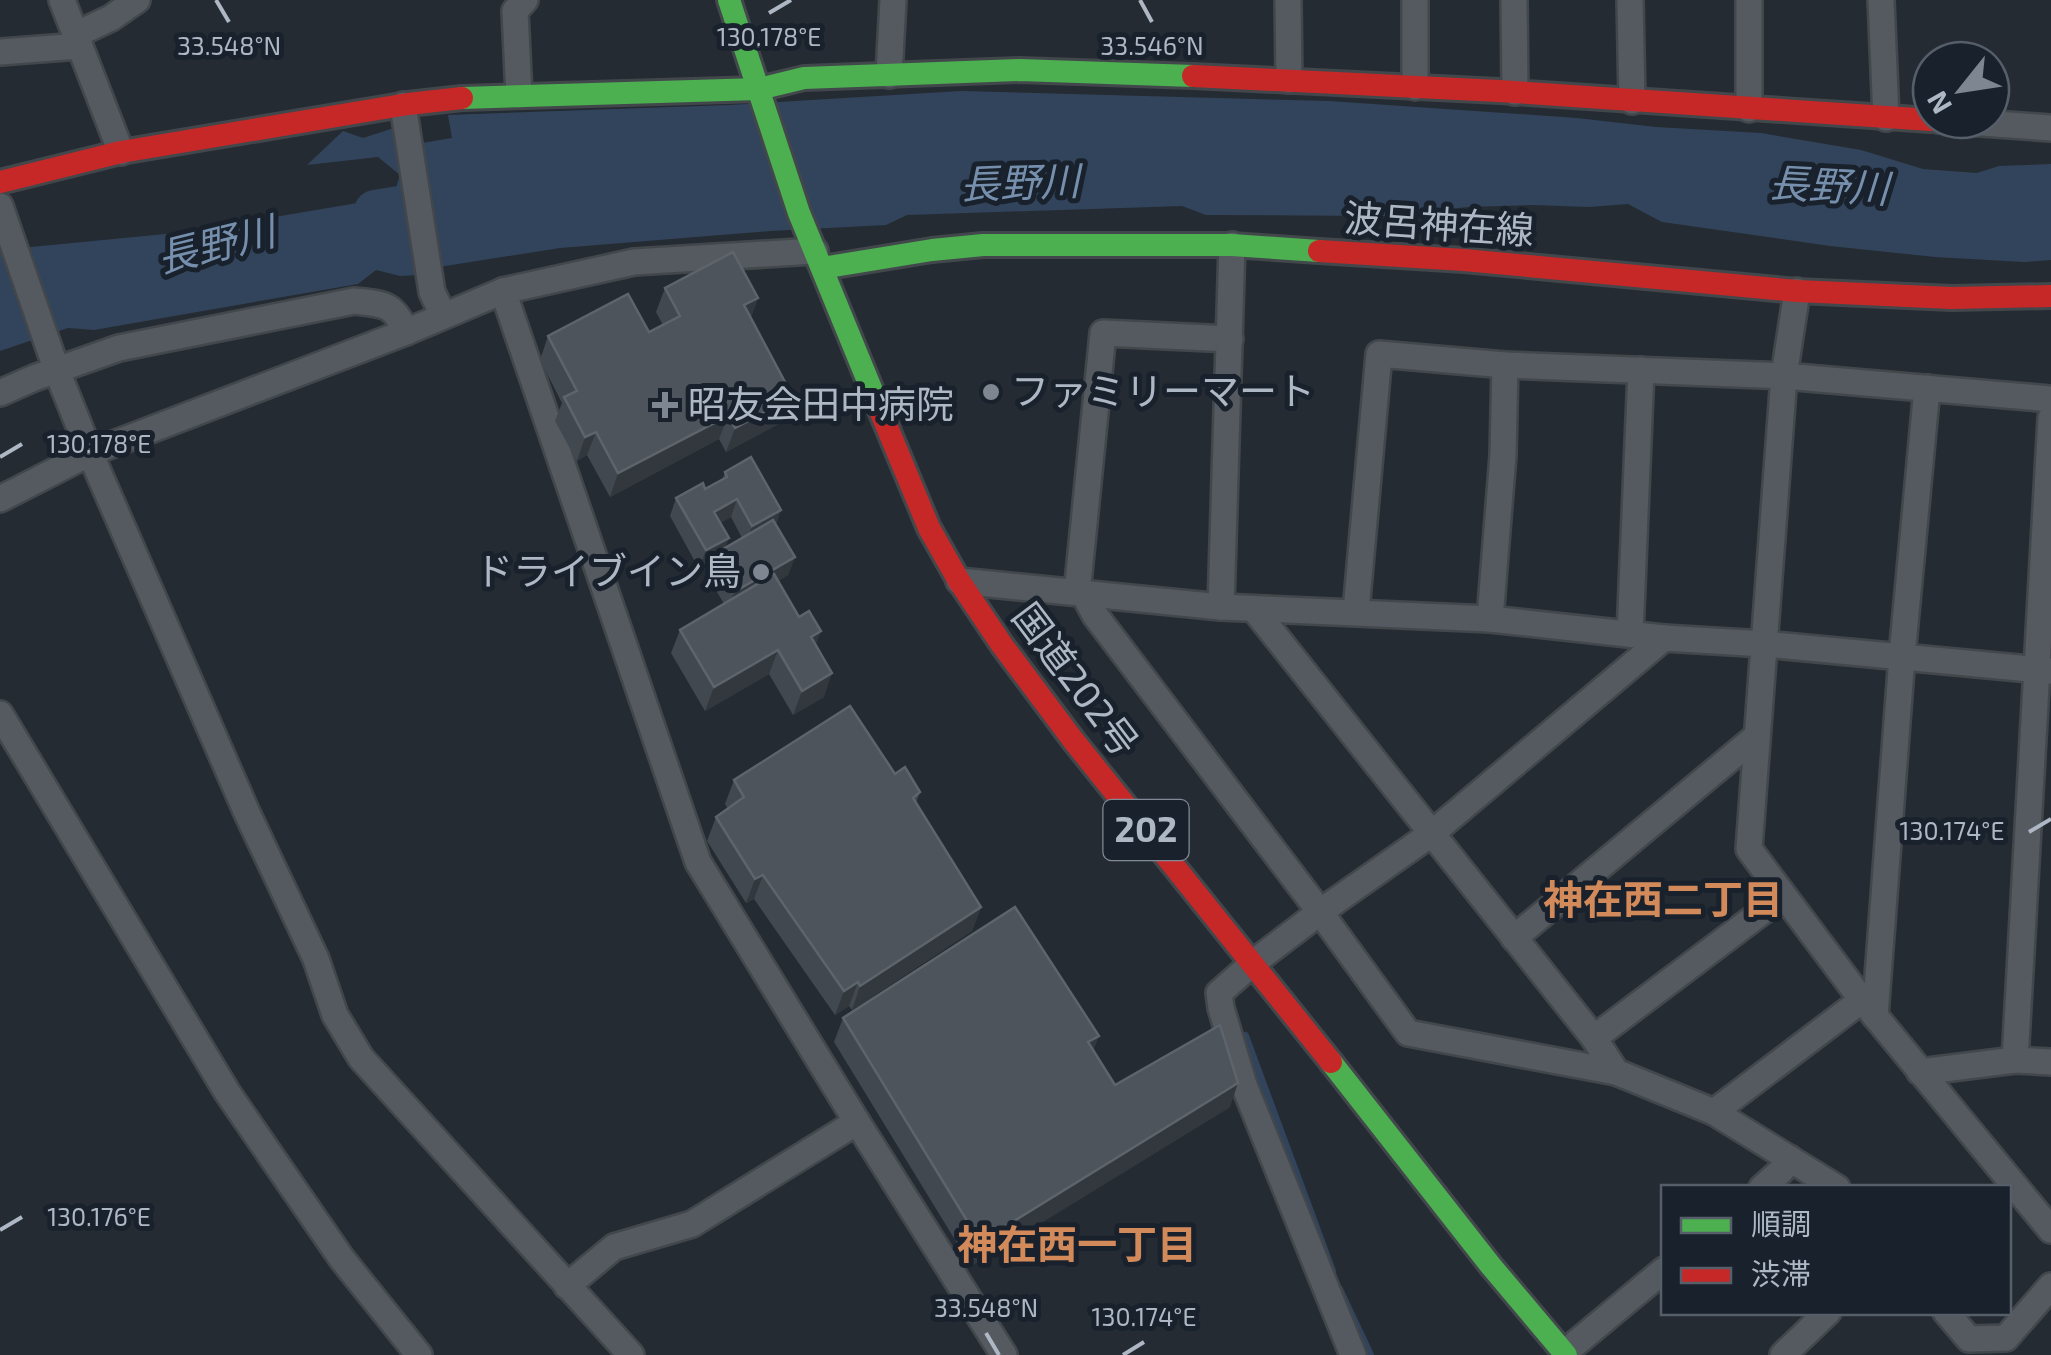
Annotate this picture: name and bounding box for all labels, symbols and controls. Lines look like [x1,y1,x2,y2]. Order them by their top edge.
text: 130.178°E [717,21,821,51]
text: 33.548°N [177,30,281,60]
text: 33.546°N [1100,30,1204,60]
north arrow [1911,40,2011,140]
text: N [1919,86,1958,120]
water label: 長野川 [959,155,1085,207]
water label: 長野川 [1768,157,1894,211]
street label: 波呂神在線 [1343,193,1536,253]
water label: 長野川 [151,204,283,281]
place label: ファミリーマート [1011,367,1315,413]
place label: 昭友会田中病院 [688,380,954,426]
marker: ファミリーマート [980,381,1002,403]
marker: 昭友会田中病院 [652,392,678,418]
text: 130.178°E [47,428,151,458]
place label: ドライブイン鳥 [475,547,741,593]
marker: ドライブイン鳥 [750,561,772,583]
street label: 国道202号 [1004,593,1149,764]
road number: 202 [1104,800,1188,860]
text: 130.174°E [1900,815,2004,845]
district label: 神在西二丁目 [1543,874,1783,922]
legend [1661,1185,2011,1315]
text: 130.176°E [47,1201,151,1231]
text: 順調 [1751,1205,1811,1241]
district label: 神在西一丁目 [957,1219,1197,1267]
text: 渋滞 [1751,1255,1811,1291]
text: 33.548°N [934,1292,1038,1322]
text: 130.174°E [1092,1301,1196,1331]

